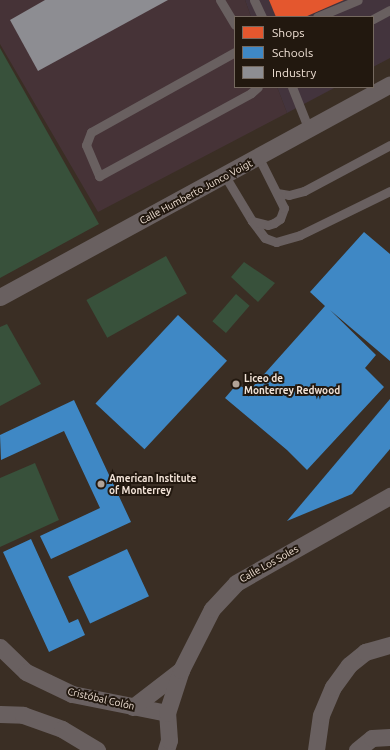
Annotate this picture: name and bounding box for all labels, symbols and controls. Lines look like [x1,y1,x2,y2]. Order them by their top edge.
legend [234,16,374,88]
text: Shops [272,26,304,39]
text: Schools [272,46,313,59]
text: Industry [272,66,316,79]
street label: Calle Humberto Junco Voigt [138,157,254,227]
place label: Liceo de Monterrey Redwood [244,372,340,396]
marker: Liceo de Monterrey Redwood [231,379,241,389]
place label: American Institute of Monterrey [109,472,196,496]
marker: American Institute of Monterrey [96,479,106,489]
street label: Calle Los Soles [237,543,301,585]
street label: Cristóbal Colón [66,685,136,713]

